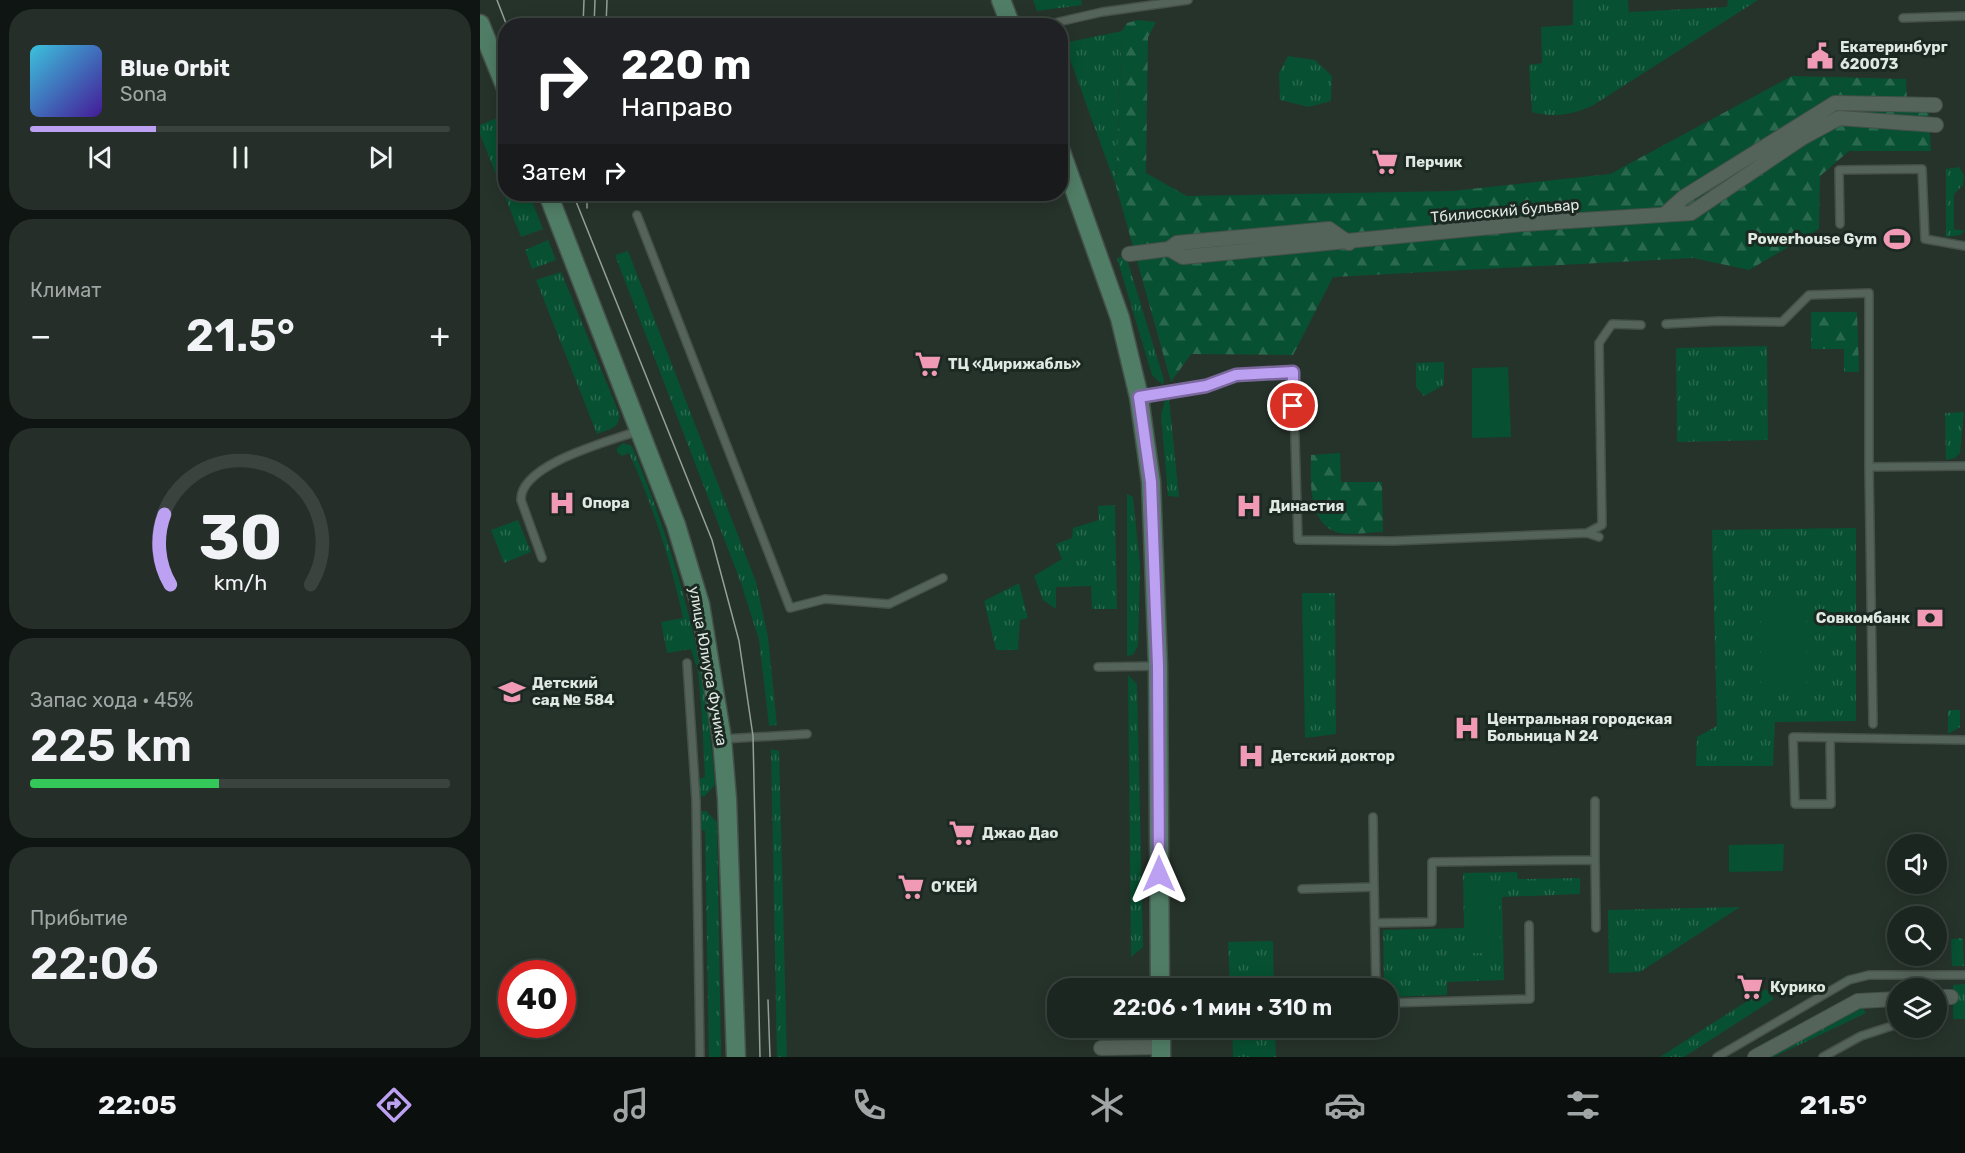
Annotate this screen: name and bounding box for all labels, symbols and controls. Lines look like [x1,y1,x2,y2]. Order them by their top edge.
place label: Екатеринбург 620073 [1840,38,1948,73]
text: 220 m [621,40,752,90]
public building icon: Екатеринбург 620073 [1805,41,1835,71]
icon: right [522,42,600,120]
text: Blue Orbit [120,55,230,82]
text: Sona [120,82,167,106]
text: Направо [621,91,733,123]
icon: previous [84,141,117,174]
icon: pause [224,141,257,174]
icon: next [364,141,397,174]
supermarket icon: Перчик [1370,147,1400,177]
place label: Перчик [1405,153,1462,171]
icon: right [598,156,631,189]
text: Затем [522,159,586,186]
street label: Тбилисский бульвар [1430,196,1580,226]
sports icon: Powerhouse Gym [1882,224,1912,254]
place label: Powerhouse Gym [1748,230,1877,248]
text: Климат [30,278,102,302]
text: 21.5° [186,309,295,362]
text: − [30,316,51,355]
text: + [429,316,450,355]
supermarket icon: ТЦ «Дирижабль» [913,349,943,379]
place label: ТЦ «Дирижабль» [948,355,1081,373]
pin [1267,380,1318,431]
icon: arrive [1276,389,1309,422]
hospital icon: Опора [547,488,577,518]
hospital icon: Династия [1234,491,1264,521]
place label: Опора [582,494,630,512]
place label: Династия [1269,497,1344,515]
text: 30 [198,502,282,576]
text: km/h [213,571,267,596]
street label: улица Юлиуса Фучика [685,585,731,747]
bank icon: Совкомбанк [1915,603,1945,633]
place label: Совкомбанк [1816,609,1910,627]
place label: Детский сад № 584 [532,674,614,709]
school or university icon: Детский сад № 584 [497,677,527,707]
text: Запас хода · 45% [30,688,194,712]
place label: Центральная городская Больница N 24 [1487,710,1672,745]
hospital icon: Центральная городская Больница N 24 [1452,713,1482,743]
text: 225 km [30,719,192,772]
hospital icon: Детский доктор [1236,741,1266,771]
place label: Детский доктор [1271,747,1395,765]
supermarket icon: Джао Дао [947,818,977,848]
place label: Джао Дао [982,824,1058,842]
map controls [1887,834,1947,1038]
button: sound [1887,834,1947,894]
position arrow [1127,842,1191,906]
supermarket icon: О’КЕЙ [896,872,926,902]
place label: О’КЕЙ [931,878,977,896]
text: Прибытие [30,906,128,930]
button: search [1887,906,1947,966]
text: 22:06 [30,937,159,990]
speed limit sign: 40 [498,960,576,1038]
supermarket icon: Курико [1735,972,1765,1002]
place label: Курико [1770,978,1826,996]
button: layers [1887,978,1947,1038]
text: 22:06 · 1 мин · 310 m [1113,994,1332,1021]
icon: directions [373,1084,415,1126]
icon: music [610,1084,652,1126]
icon: phone [848,1084,890,1126]
icon: climate [1086,1084,1128,1126]
icon: car [1324,1084,1366,1126]
icon: filters [1562,1084,1604,1126]
text: 22:05 [98,1089,177,1121]
text: 21.5° [1800,1089,1867,1121]

